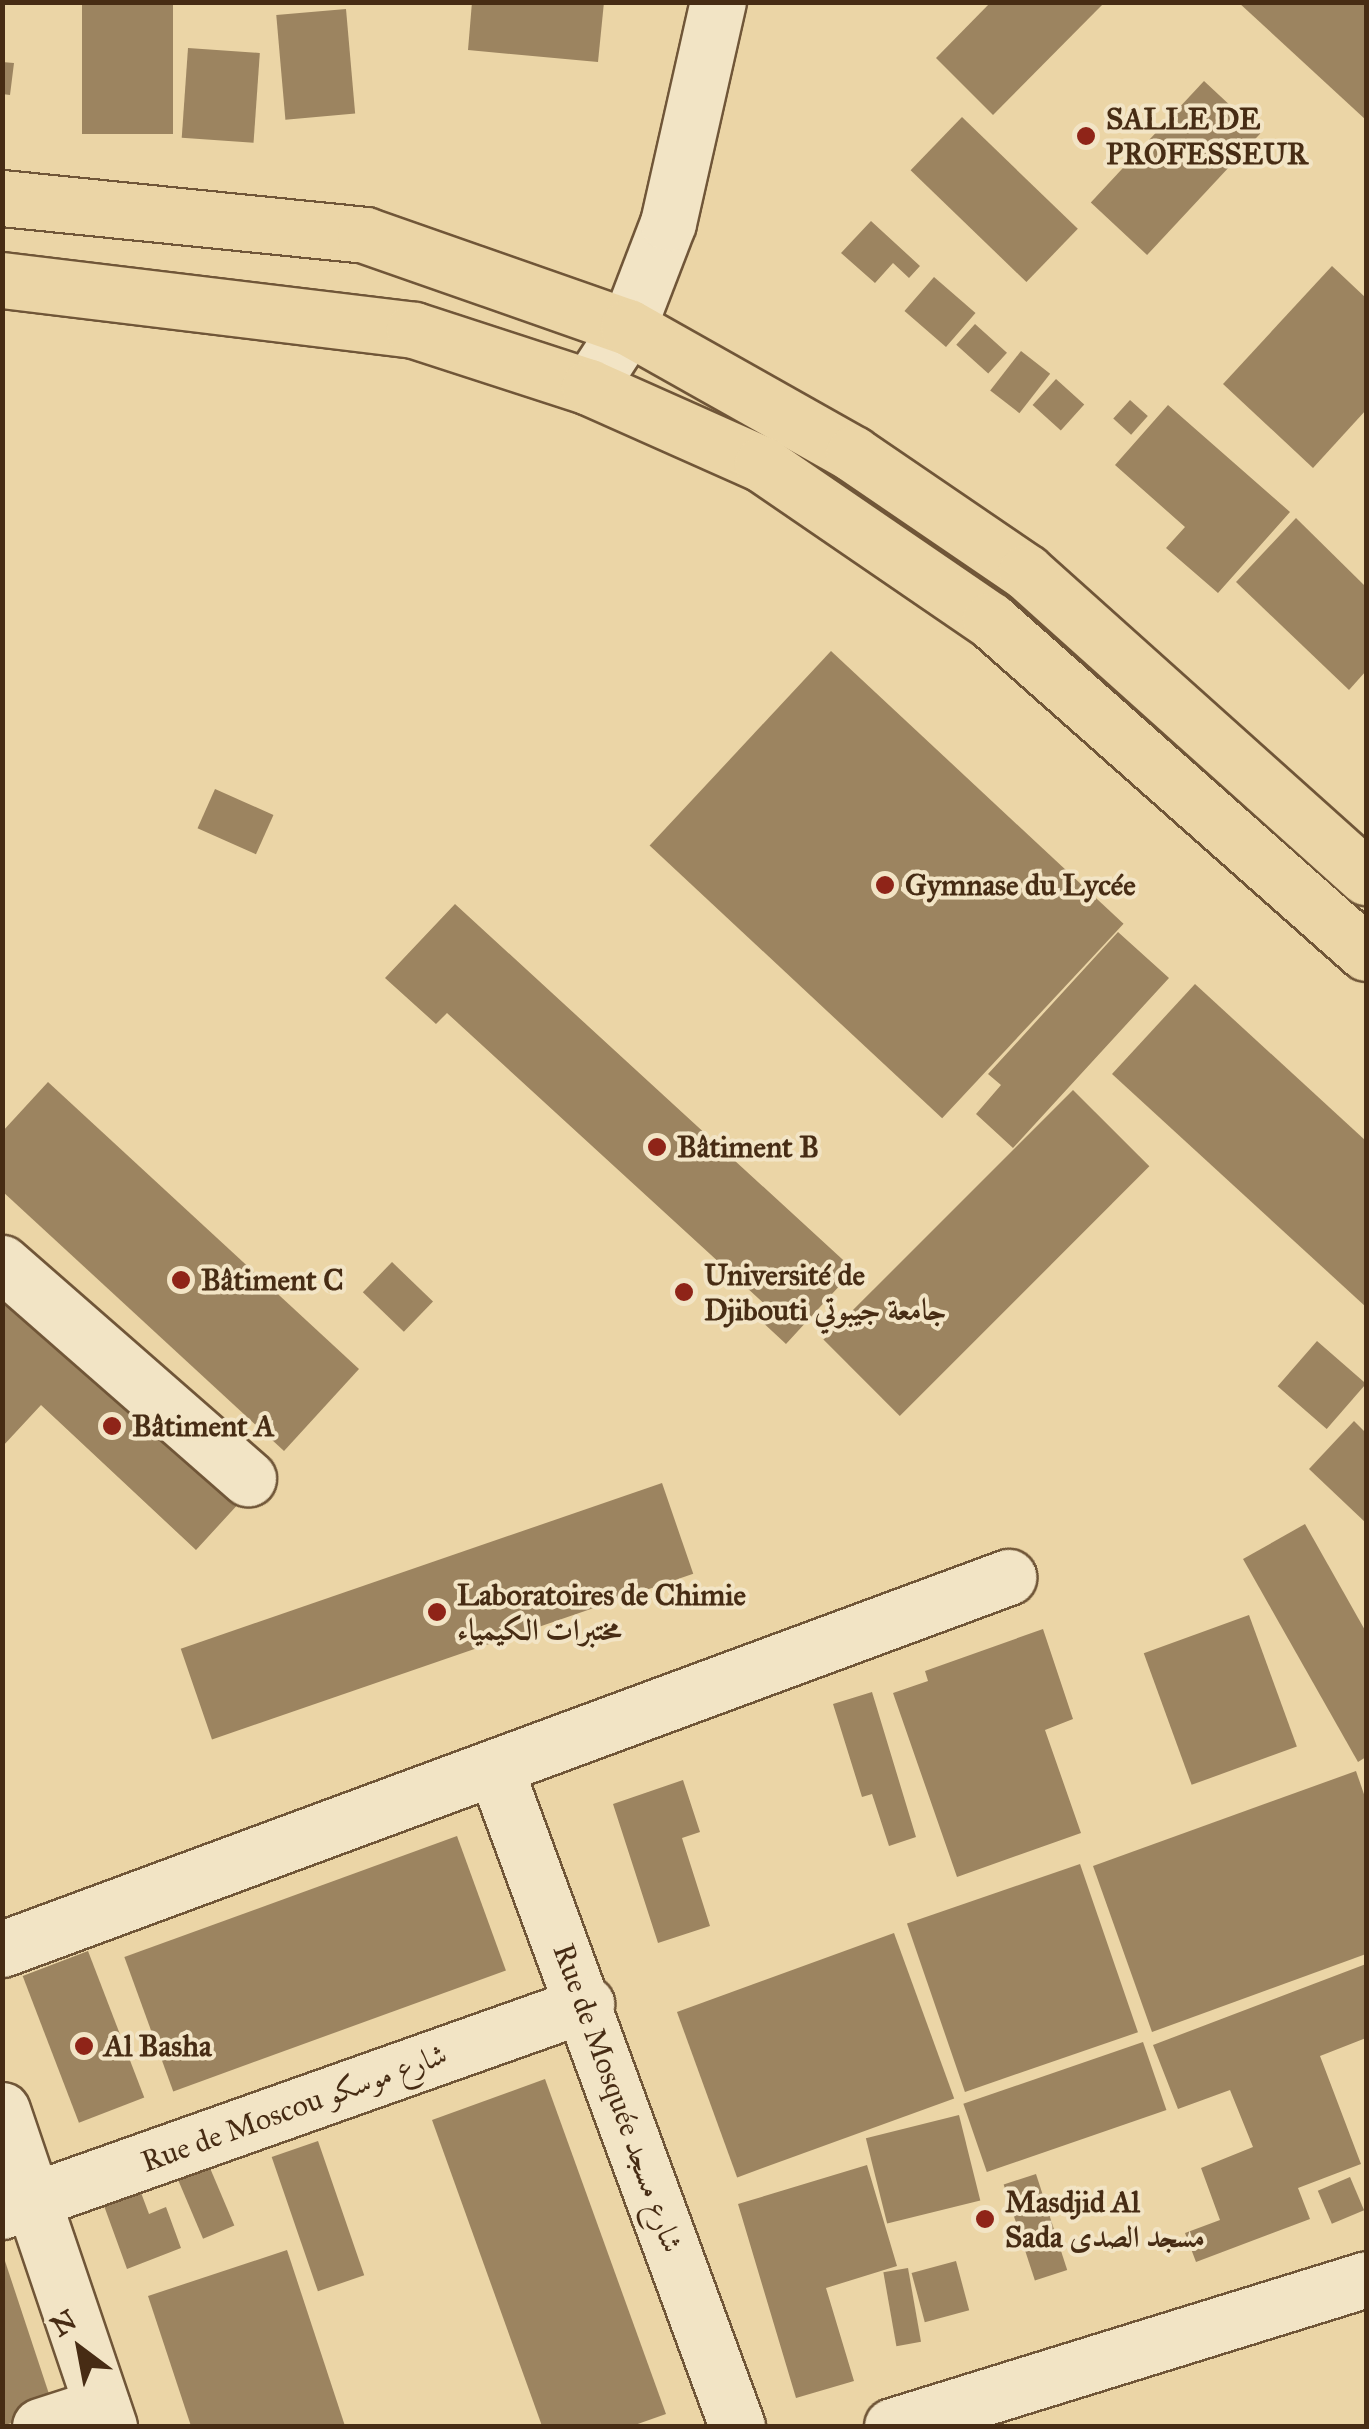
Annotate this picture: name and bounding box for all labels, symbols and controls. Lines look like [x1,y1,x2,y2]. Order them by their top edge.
place label: SALLE DE PROFESSEUR [1106,101,1308,172]
marker: SALLE DE PROFESSEUR [1075,125,1097,147]
place label: Gymnase du Lycée [905,867,1136,903]
marker: Gymnase du Lycée [874,874,896,896]
place label: Bâtiment B [677,1129,819,1165]
marker: Bâtiment B [646,1136,668,1158]
place label: Université de Djibouti جامعة جيبوتي [704,1257,947,1328]
place label: Bâtiment C [201,1262,344,1298]
marker: Bâtiment C [170,1269,192,1291]
marker: Université de Djibouti جامعة جيبوتي [673,1281,695,1303]
place label: Bâtiment A [132,1408,274,1444]
marker: Bâtiment A [101,1415,123,1437]
place label: Laboratoires de Chimie مختبرات الكيمياء [457,1577,746,1648]
marker: Laboratoires de Chimie مختبرات الكيمياء [426,1601,448,1623]
street label: Rue de Mosquée شارع مسجد [545,1939,691,2257]
place label: Al Basha [104,2028,212,2064]
marker: Al Basha [73,2035,95,2057]
street label: Rue de Moscou شارع موسكو [136,2036,452,2180]
place label: Masdjid Al Sada مسجد الصدى [1005,2184,1205,2254]
marker: Masdjid Al Sada مسجد الصدى [974,2208,996,2230]
north arrow [30,2299,130,2399]
text: N [44,2302,83,2344]

